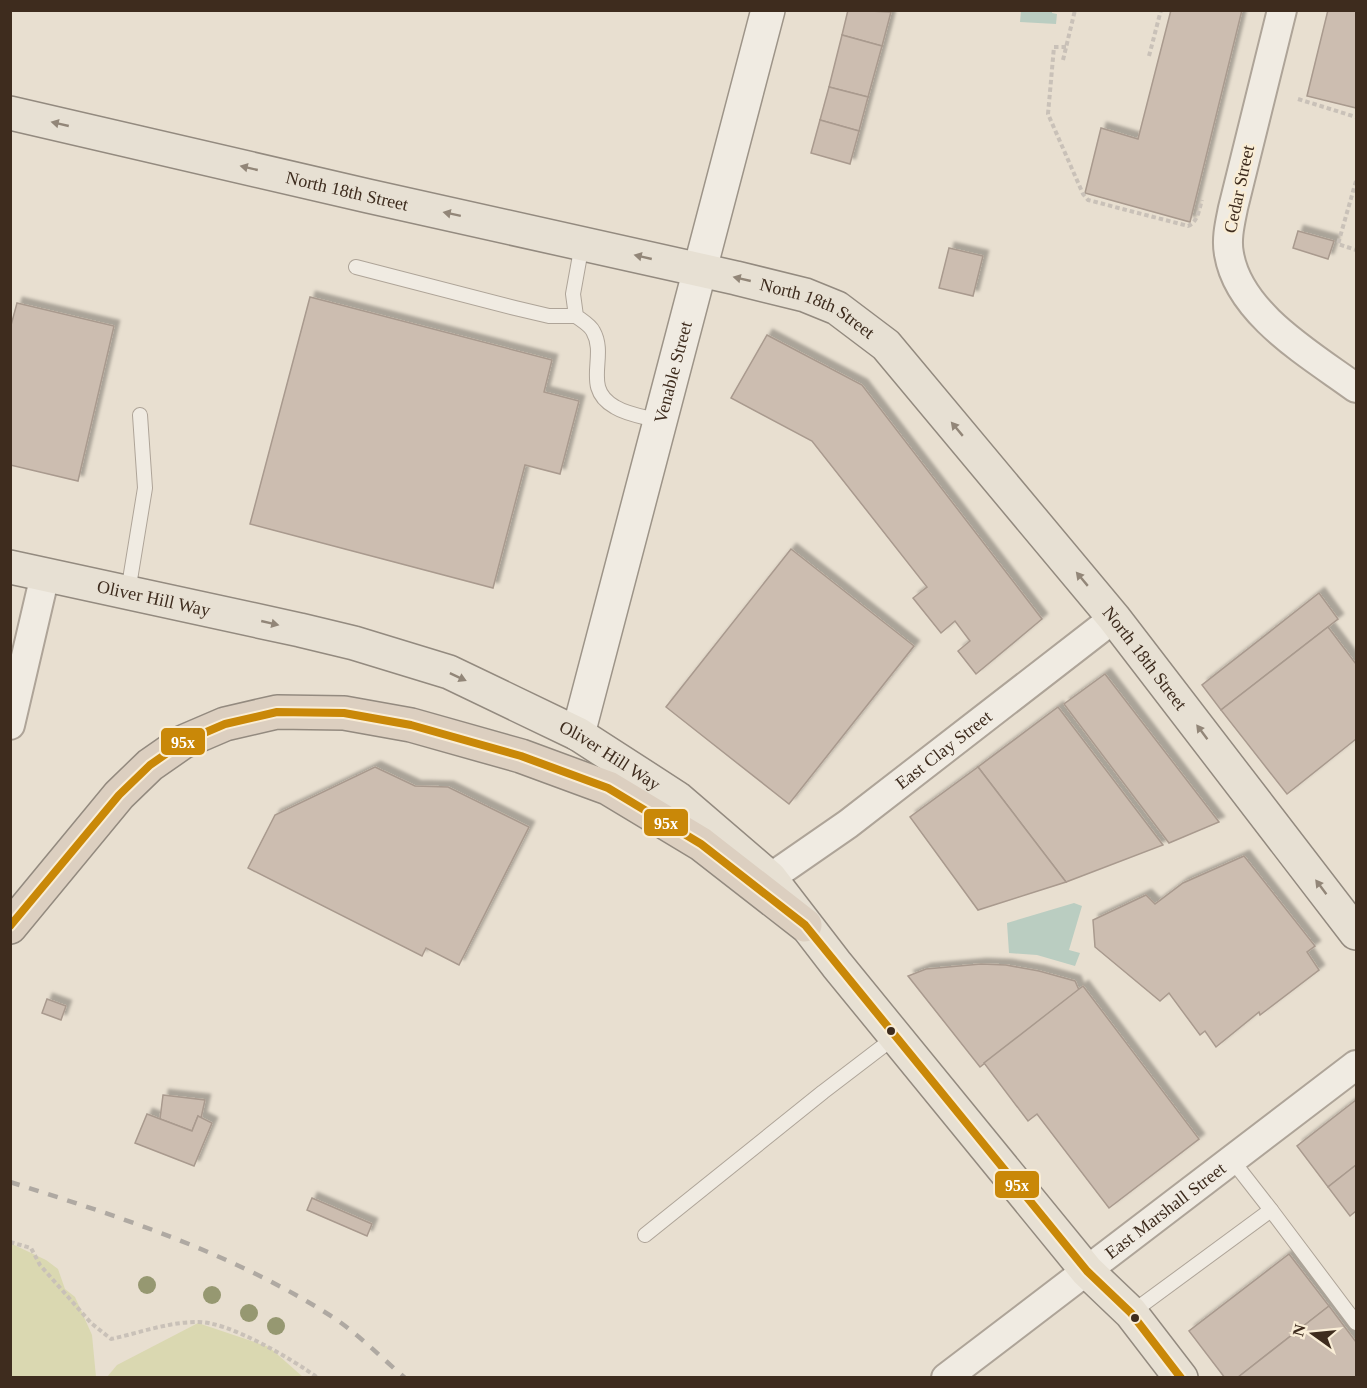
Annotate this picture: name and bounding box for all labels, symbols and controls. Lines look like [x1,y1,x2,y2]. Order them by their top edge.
one-way arrow [50,119,69,128]
street label: Cedar Street [1220,143,1258,235]
one-way arrow [240,163,259,173]
street label: North 18th Street [284,167,410,215]
one-way arrow [442,209,461,218]
one-way arrow [633,251,652,261]
one-way arrow [733,274,751,284]
street label: North 18th Street [758,274,878,343]
street label: Venable Street [650,319,696,425]
one-way arrow [951,422,964,437]
one-way arrow [1076,571,1088,586]
street label: Oliver Hill Way [95,576,212,620]
street label: North 18th Street [1099,603,1191,714]
one-way arrow [261,619,280,628]
one-way arrow [449,672,466,681]
street label: East Clay Street [892,706,996,793]
street label: Oliver Hill Way [556,717,664,794]
one-way arrow [1196,724,1209,740]
line badge: 95x [160,727,206,756]
text: 95x [171,734,195,751]
line badge: 95x [643,808,689,837]
text: 95x [654,815,678,832]
one-way arrow [1315,879,1327,894]
unlabelled marker [885,1025,897,1037]
street label: East Marshall Street [1101,1158,1230,1263]
line badge: 95x [994,1170,1040,1199]
text: 95x [1005,1177,1029,1194]
north arrow [1283,1304,1343,1364]
unlabelled marker [1129,1312,1141,1324]
text: N [1289,1322,1309,1338]

